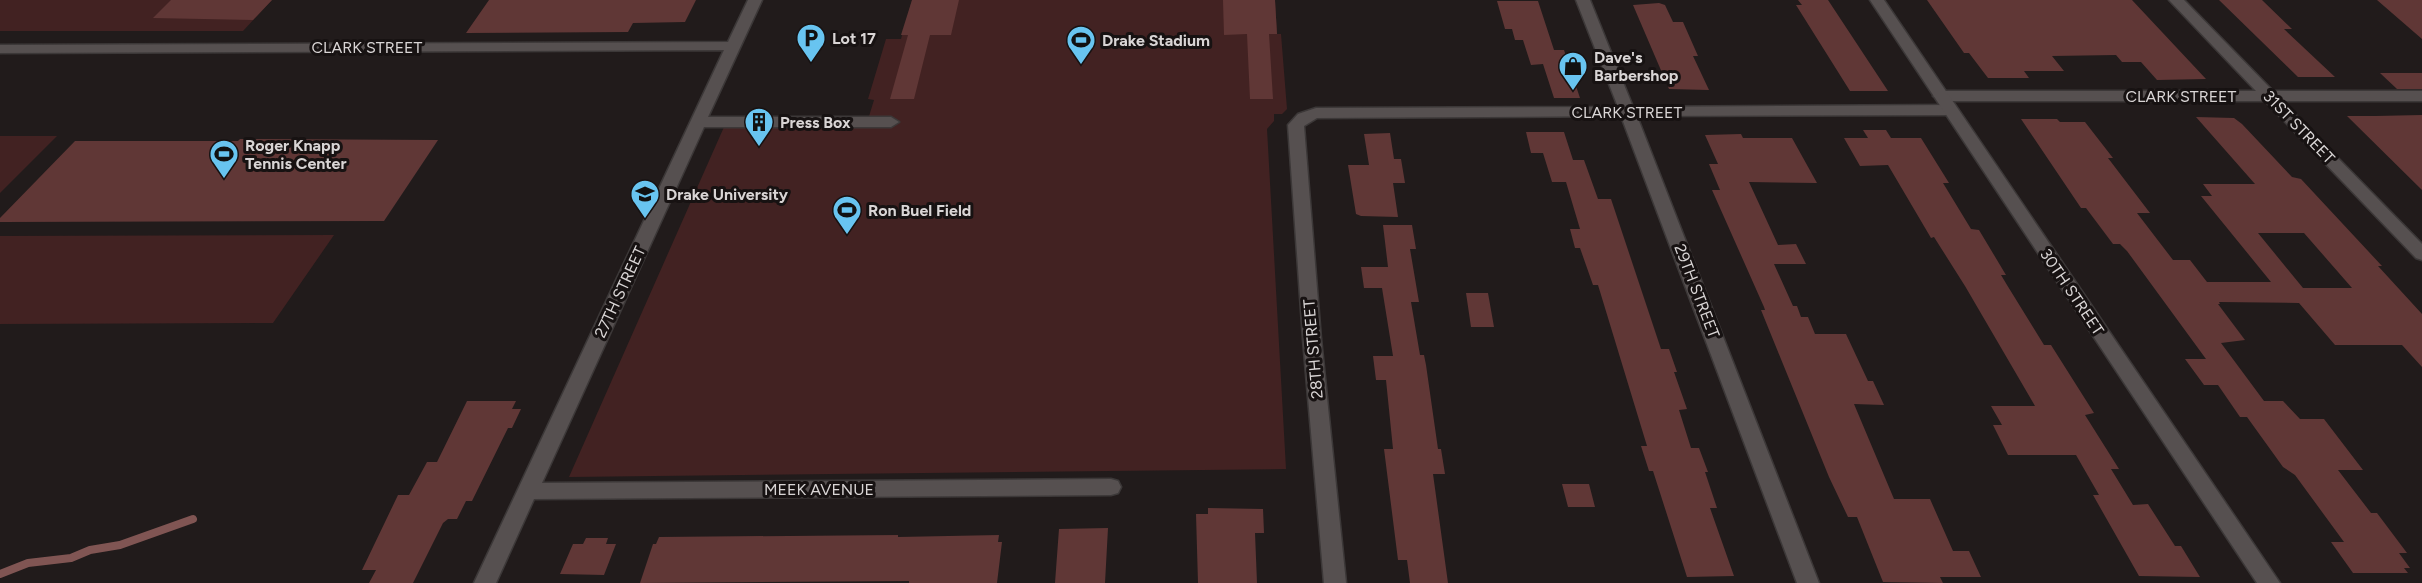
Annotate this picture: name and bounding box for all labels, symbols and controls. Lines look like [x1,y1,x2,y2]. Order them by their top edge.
parking icon: Lot 17 [795,22,827,64]
sports icon: Drake Stadium [1065,24,1097,66]
place label: Lot 17 [832,29,876,48]
place label: Drake Stadium [1102,31,1210,50]
street label: CLARK STREET [312,38,423,57]
place label: Dave's Barbershop [1594,48,1679,85]
shop icon: Dave's Barbershop [1557,50,1589,92]
street label: 31ST STREET [2259,86,2339,168]
street label: CLARK STREET [2126,87,2237,106]
street label: CLARK STREET [1572,103,1683,122]
building icon: Press Box [743,106,775,148]
place label: Press Box [780,113,851,132]
place label: Roger Knapp Tennis Center [245,136,347,173]
sports icon: Roger Knapp Tennis Center [208,138,240,180]
school or university icon: Drake University [629,178,661,220]
place label: Drake University [666,185,789,204]
sports icon: Ron Buel Field [831,194,863,236]
place label: Ron Buel Field [868,201,971,220]
street label: 29TH STREET [1670,241,1724,341]
street label: 27TH STREET [591,243,650,341]
street label: 30TH STREET [2036,245,2108,339]
street label: 28TH STREET [1299,298,1327,400]
street label: MEEK AVENUE [764,480,874,499]

